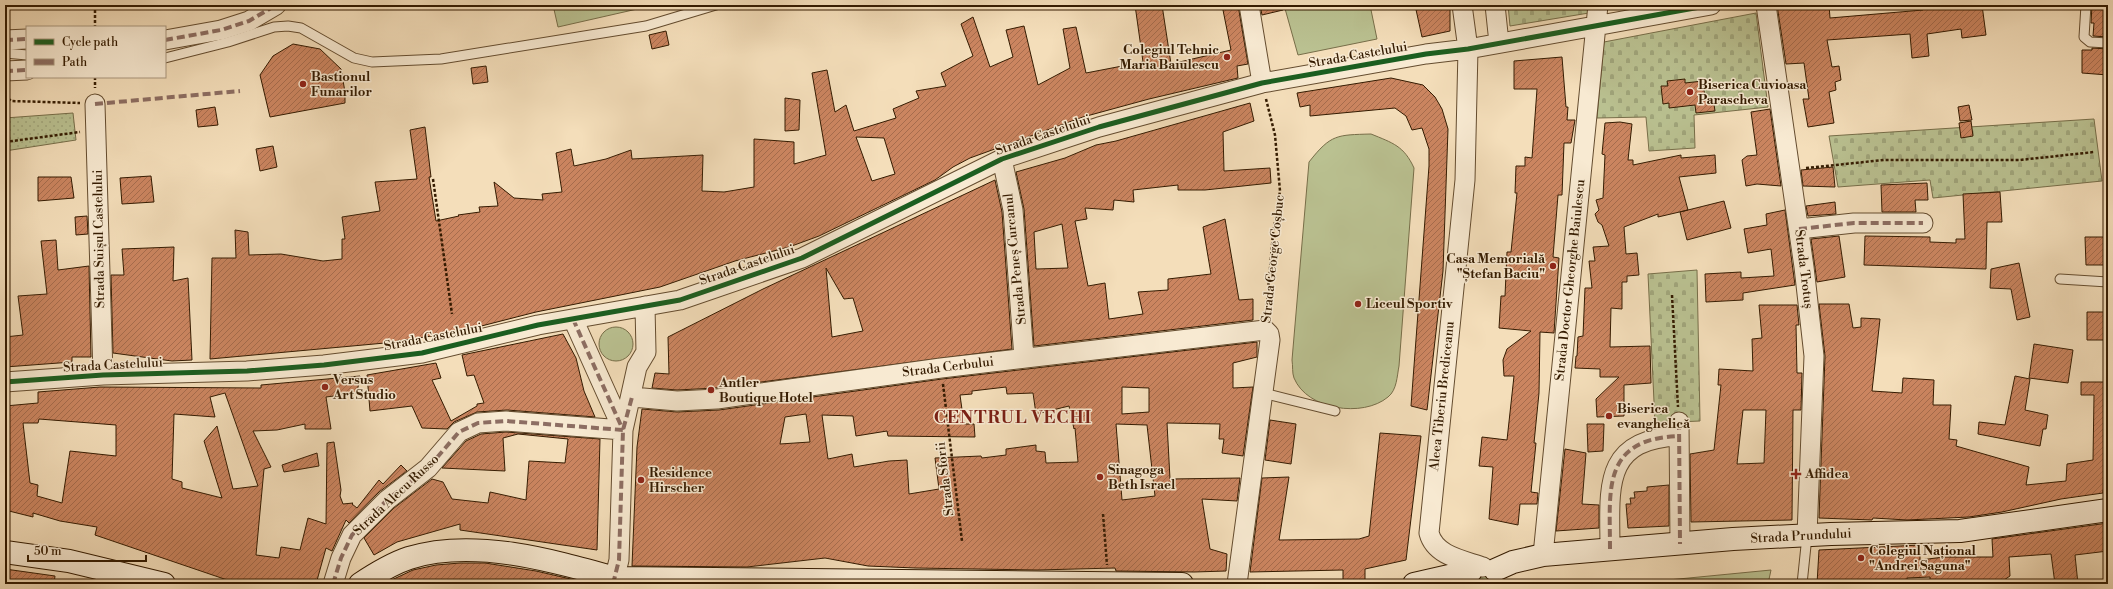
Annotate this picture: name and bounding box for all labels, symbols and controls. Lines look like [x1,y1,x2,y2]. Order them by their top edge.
legend [26,26,166,78]
text: Cycle path [62,35,118,50]
street label: Strada Castelului [1307,38,1409,72]
place label: Colegiul Tehnic Maria Baiulescu [1119,42,1219,73]
marker: Colegiul Tehnic Maria Baiulescu [1222,52,1232,62]
text: Path [62,55,87,70]
place label: Bastionul Funarilor [311,69,372,100]
place label: Biserica Cuvioasa Parascheva [1698,77,1807,108]
marker: Bastionul Funarilor [298,79,308,89]
marker: Biserica Cuvioasa Parascheva [1685,87,1695,97]
street label: Strada Castelului [993,111,1093,159]
street label: Strada Suișul Castelului [90,169,108,309]
street label: Strada Doctor Gheorghe Baiulescu [1551,178,1589,382]
street label: Strada Peneș Curcanul [1000,192,1030,326]
street label: Strada George Coșbuc [1258,194,1288,324]
street label: Strada Trotuș [1791,228,1817,310]
street label: Strada Castelului [697,241,797,289]
place label: Casa Memorială "Ștefan Baciu" [1446,251,1546,283]
marker: Casa Memorială "Ștefan Baciu" [1548,261,1558,271]
place label: Liceul Sportiv [1366,296,1453,312]
marker: Liceul Sportiv [1353,299,1363,309]
street label: Strada Castelului [382,320,484,354]
street label: Aleea Tiberiu Brediceanu [1426,320,1458,473]
street label: Strada Cerbului [901,353,995,381]
street label: Strada Castelului [63,354,163,376]
place label: Versus Art Studio [332,372,396,403]
place label: Antler Boutique Hotel [718,375,814,406]
marker: Versus Art Studio [320,382,330,392]
marker: Antler Boutique Hotel [706,385,716,395]
place label: Biserica evanghelică [1617,401,1691,432]
district label: CENTRUL VECHI [934,407,1092,429]
marker: Biserica evanghelică [1604,411,1614,421]
street label: Strada Sforii [933,441,957,517]
street label: Strada Alecu Russo [350,451,442,539]
place label: Sinagoga Beth Israel [1108,462,1176,493]
place label: Residence Hirscher [649,465,712,496]
place label: Affidea [1804,466,1850,482]
marker: Affidea [1790,468,1802,480]
marker: Sinagoga Beth Israel [1095,472,1105,482]
marker: Residence Hirscher [636,475,646,485]
street label: Strada Prundului [1750,525,1852,547]
scale bar [28,537,146,563]
place label: Colegiul Național "Andrei Șaguna" [1869,543,1977,575]
text: 50 m [34,544,62,559]
marker: Colegiul Național "Andrei Șaguna" [1856,553,1866,563]

